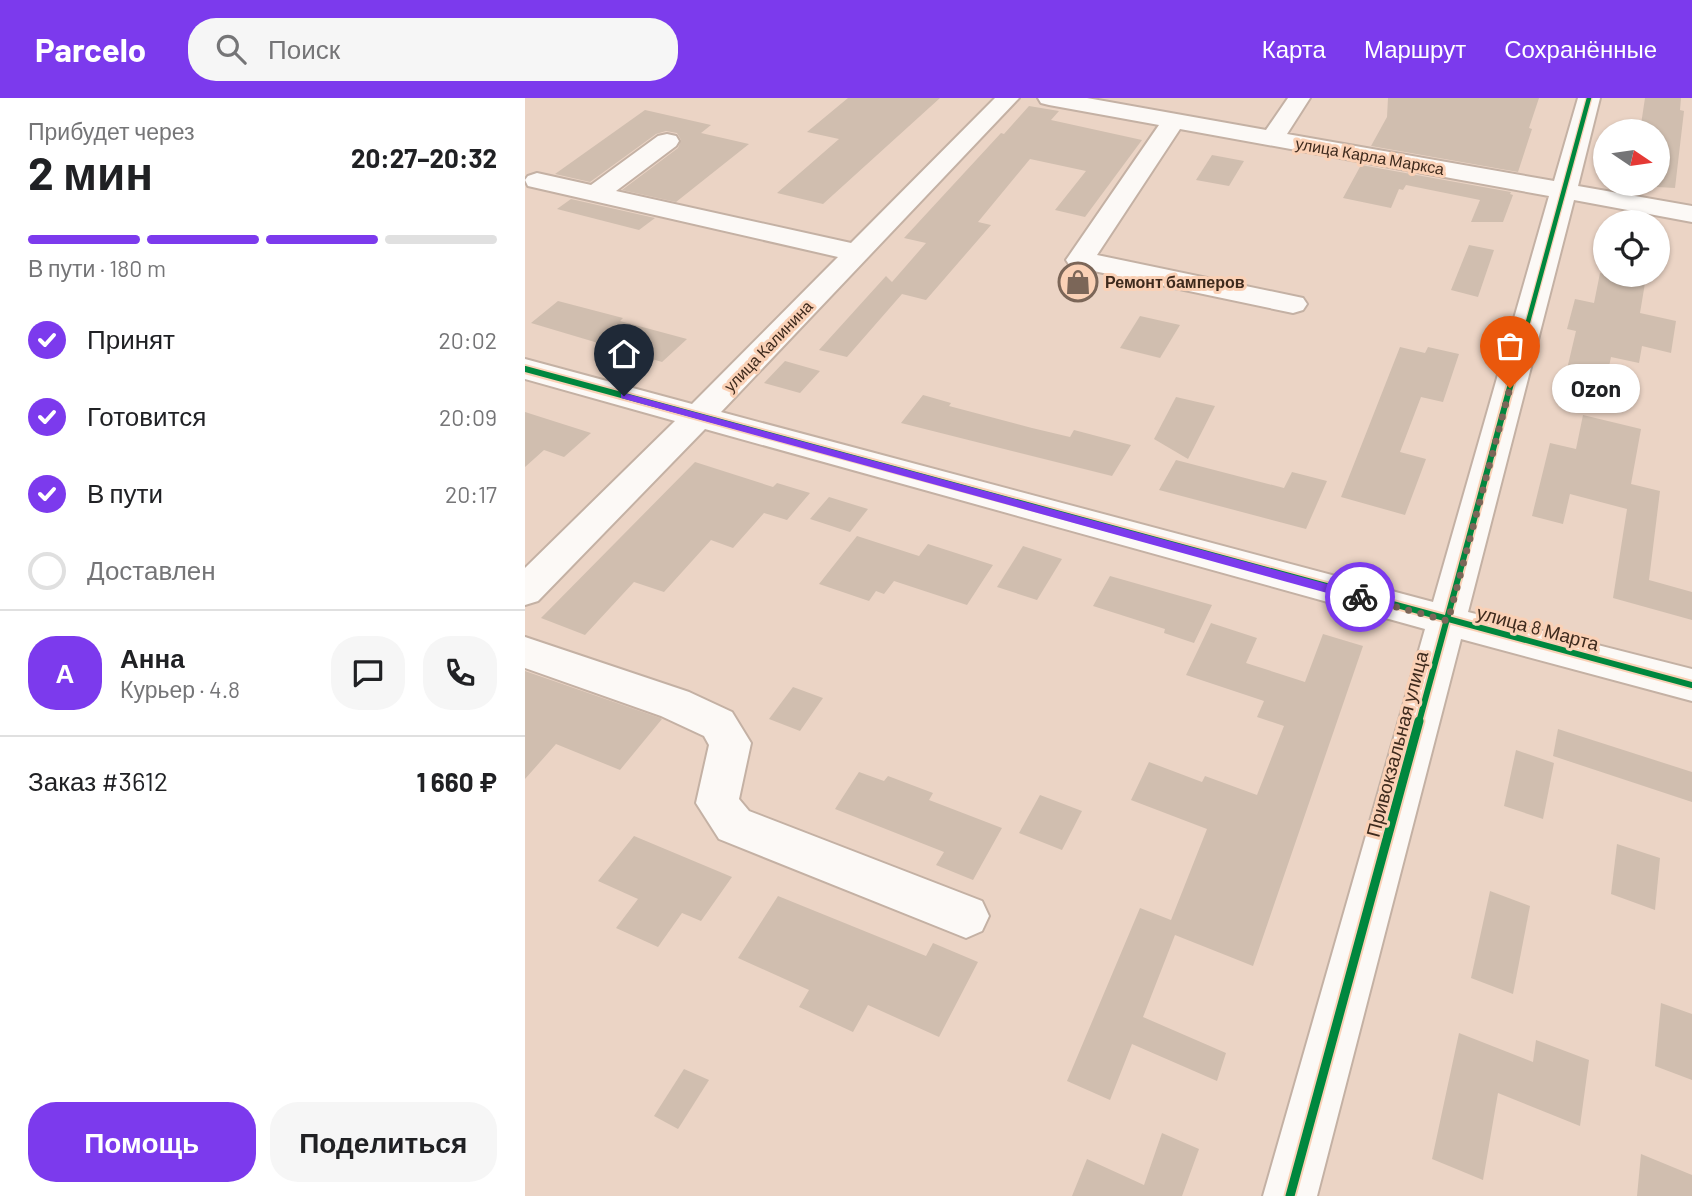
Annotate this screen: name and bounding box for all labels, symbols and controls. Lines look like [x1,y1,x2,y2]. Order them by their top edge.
search box [188,18,678,81]
text: Parcelo [35,29,146,69]
icon: search [212,30,250,68]
text: Поиск [268,33,340,64]
text: Карта [1262,34,1326,63]
text: Маршрут [1364,34,1466,63]
text: Сохранённые [1504,34,1657,63]
text: Прибудет через [28,117,195,145]
north arrow [1593,119,1669,196]
map controls [1593,119,1670,287]
street label: улица Карла Маркса [1294,133,1446,178]
text: 20:27–20:32 [351,142,497,173]
text: 2 мин [28,144,153,199]
button: locate [1593,210,1670,287]
text: В пути · 180 m [28,254,166,282]
shop icon: Ремонт бамперов [1057,261,1099,303]
place label: Ремонт бамперов [1105,272,1245,291]
street label: улица Калинина [719,296,816,395]
pin [1480,316,1540,388]
icon: check [28,321,66,359]
text: Принят [87,323,175,354]
pin [594,324,654,396]
text: 20:02 [439,326,497,354]
icon: bag [1491,327,1529,365]
icon: home [605,335,643,373]
callout: Ozon [1552,364,1639,412]
text: Ozon [1571,374,1621,402]
icon: check [28,398,66,436]
text: Готовится [87,400,206,431]
text: 20:09 [439,403,497,431]
icon: check [28,475,66,513]
text: В пути [87,477,163,508]
text: 20:17 [445,480,497,508]
text: Доставлен [87,554,216,585]
courier [1325,562,1395,632]
icon: bike [1341,578,1379,616]
street label: улица 8 Марта [1475,600,1602,655]
button: chat [331,636,405,710]
button: phone [423,636,497,710]
text: Анна [120,642,185,673]
street label: Привокзальная улица [1361,648,1433,839]
text: А [56,657,74,688]
text: Курьер · 4.8 [120,675,240,703]
text: Заказ #3612 [28,765,168,796]
text: 1 660 ₽ [416,766,497,797]
button: Помощь [28,1102,256,1182]
button: Поделиться [270,1102,497,1182]

